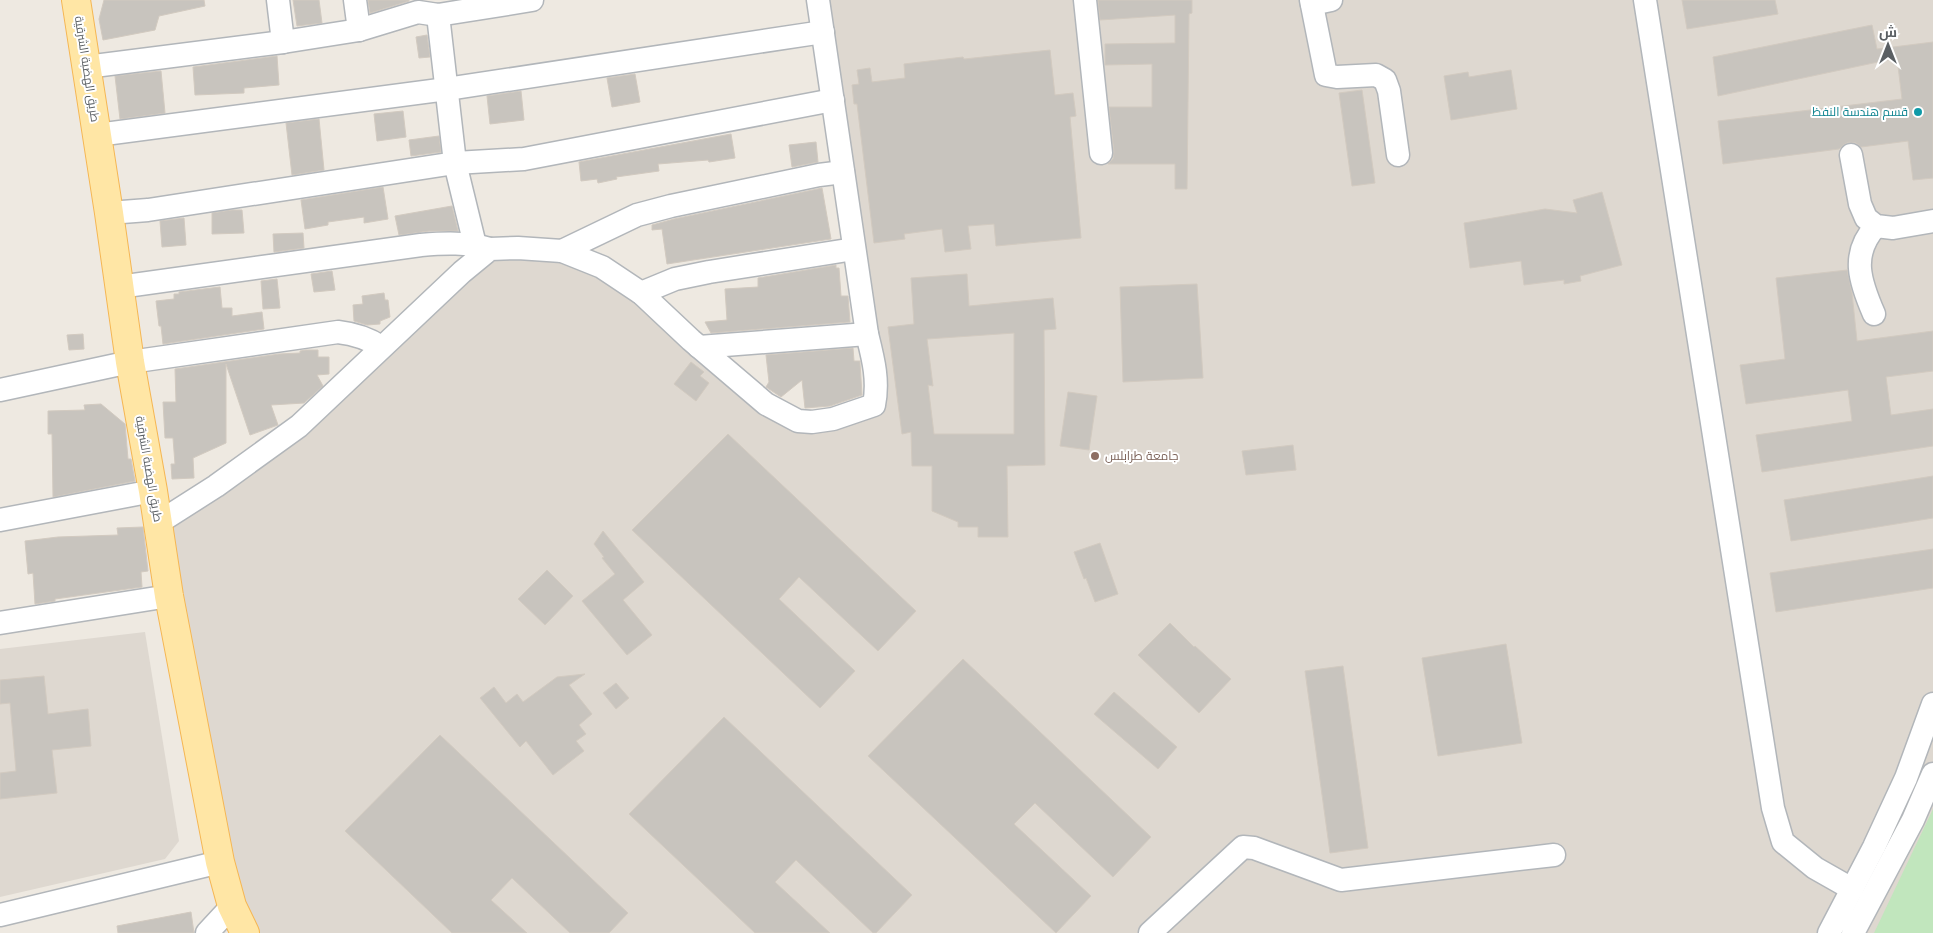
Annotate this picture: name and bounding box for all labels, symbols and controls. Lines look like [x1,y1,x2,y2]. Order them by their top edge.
street label: طريق الهضبة الشرقية [72,15,103,123]
north arrow [1863,20,1913,70]
text: ش [1879,23,1897,41]
place label: قسم هندسة النفظ [1812,104,1908,120]
marker: قسم هندسة النفظ [1912,106,1924,118]
street label: طريق الهضبة الشرقية [133,415,166,523]
place label: جامعة طرابلس [1105,448,1178,463]
marker: جامعة طرابلس [1089,450,1101,462]

